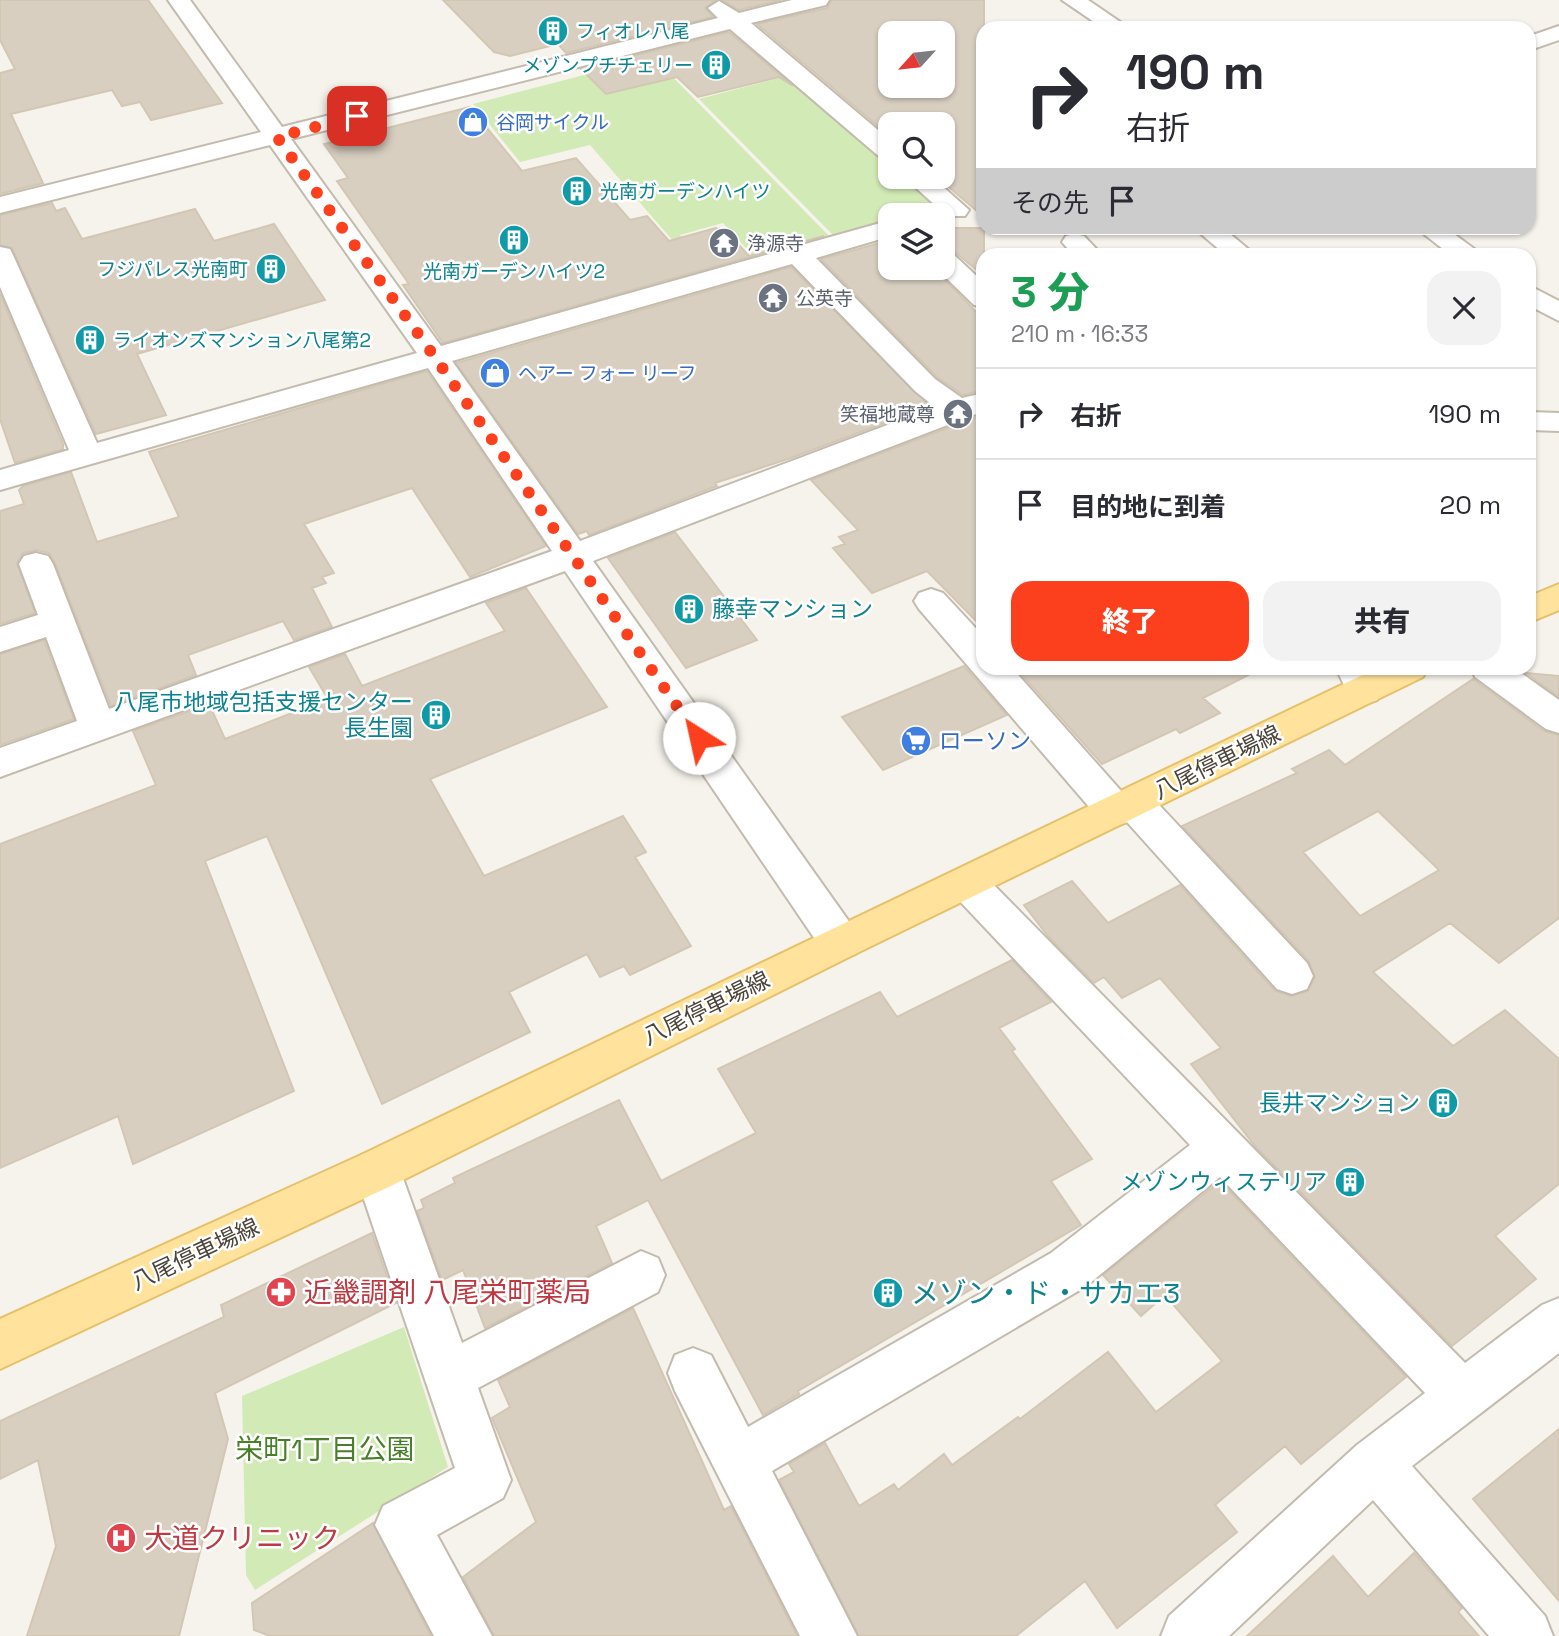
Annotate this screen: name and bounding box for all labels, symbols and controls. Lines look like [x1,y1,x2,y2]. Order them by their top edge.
building icon: フィオレ八尾 [536,14,570,48]
place label: フィオレ八尾 [576,19,690,44]
north arrow [878,21,956,98]
map controls [878,21,955,280]
text: 190 m [1126,41,1264,103]
building icon: メゾンプチチェリー [699,48,733,82]
icon: right [1011,49,1102,140]
place label: メゾンプチチェリー [523,53,693,78]
pin [327,86,387,146]
icon: arrive [338,97,376,135]
shop icon: 谷岡サイクル [456,105,490,139]
text: 右折 [1126,108,1190,148]
place label: 谷岡サイクル [496,110,609,135]
button: search [878,112,955,189]
building icon: 光南ガーデンハイツ [560,174,594,208]
place label: 光南ガーデンハイツ [600,179,771,204]
icon: arrive [1103,182,1141,220]
text: その先 [1011,186,1089,220]
button: layers [878,203,955,280]
building icon: 光南ガーデンハイツ2 [497,223,531,257]
temple icon: 浄源寺 [707,226,741,260]
place label: 浄源寺 [747,231,804,256]
building icon: フジパレス光南町 [254,252,288,286]
place label: フジパレス光南町 [97,257,248,282]
place label: 光南ガーデンハイツ2 [423,259,605,284]
text: 3 分 [1011,266,1089,319]
button: close [1427,271,1501,345]
temple icon: 公英寺 [756,281,790,315]
place label: 公英寺 [796,286,853,311]
text: 210 m · 16:33 [1011,319,1148,349]
building icon: ライオンズマンション八尾第2 [73,323,107,357]
place label: ライオンズマンション八尾第2 [113,328,371,353]
shop icon: ヘアー フォー リーフ [478,356,512,390]
place label: ヘアー フォー リーフ [518,361,697,386]
icon: right [1011,395,1049,433]
temple icon: 笑福地蔵尊 [941,397,975,431]
text: 190 m [1429,397,1501,431]
text: 右折 [1070,399,1122,433]
place label: 笑福地蔵尊 [840,402,935,427]
icon: arrive [1011,486,1049,524]
text: 20 m [1440,488,1501,522]
text: 目的地に到着 [1070,490,1226,524]
button: 終了 [1011,581,1249,661]
button: 共有 [1263,581,1501,661]
building icon: 藤幸マンション [672,592,706,626]
place label: 藤幸マンション [712,594,873,624]
place label: 八尾市地域包括支援センター 長生園 [114,687,413,743]
building icon: 八尾市地域包括支援センター 長生園 [419,698,453,732]
position arrow [662,701,736,775]
street label: 八尾停車場線 [1148,718,1286,806]
supermarket icon: ローソン [899,724,933,758]
place label: ローソン [939,726,1031,756]
street label: 八尾停車場線 [637,964,775,1052]
building icon: 長井マンション [1426,1086,1460,1120]
place label: 長井マンション [1259,1088,1420,1118]
building icon: メゾンウィステリア [1333,1165,1367,1199]
place label: メゾンウィステリア [1120,1167,1327,1197]
street label: 八尾停車場線 [126,1211,264,1297]
place label: 近畿調剤 八尾栄町薬局 [304,1274,591,1310]
pharmacy icon: 近畿調剤 八尾栄町薬局 [264,1275,298,1309]
place label: メゾン・ド・サカエ3 [911,1275,1180,1311]
building icon: メゾン・ド・サカエ3 [871,1276,905,1310]
park label: 栄町1丁目公園 [235,1431,415,1467]
place label: 大道クリニック [144,1520,340,1556]
hospital icon: 大道クリニック [104,1521,138,1555]

